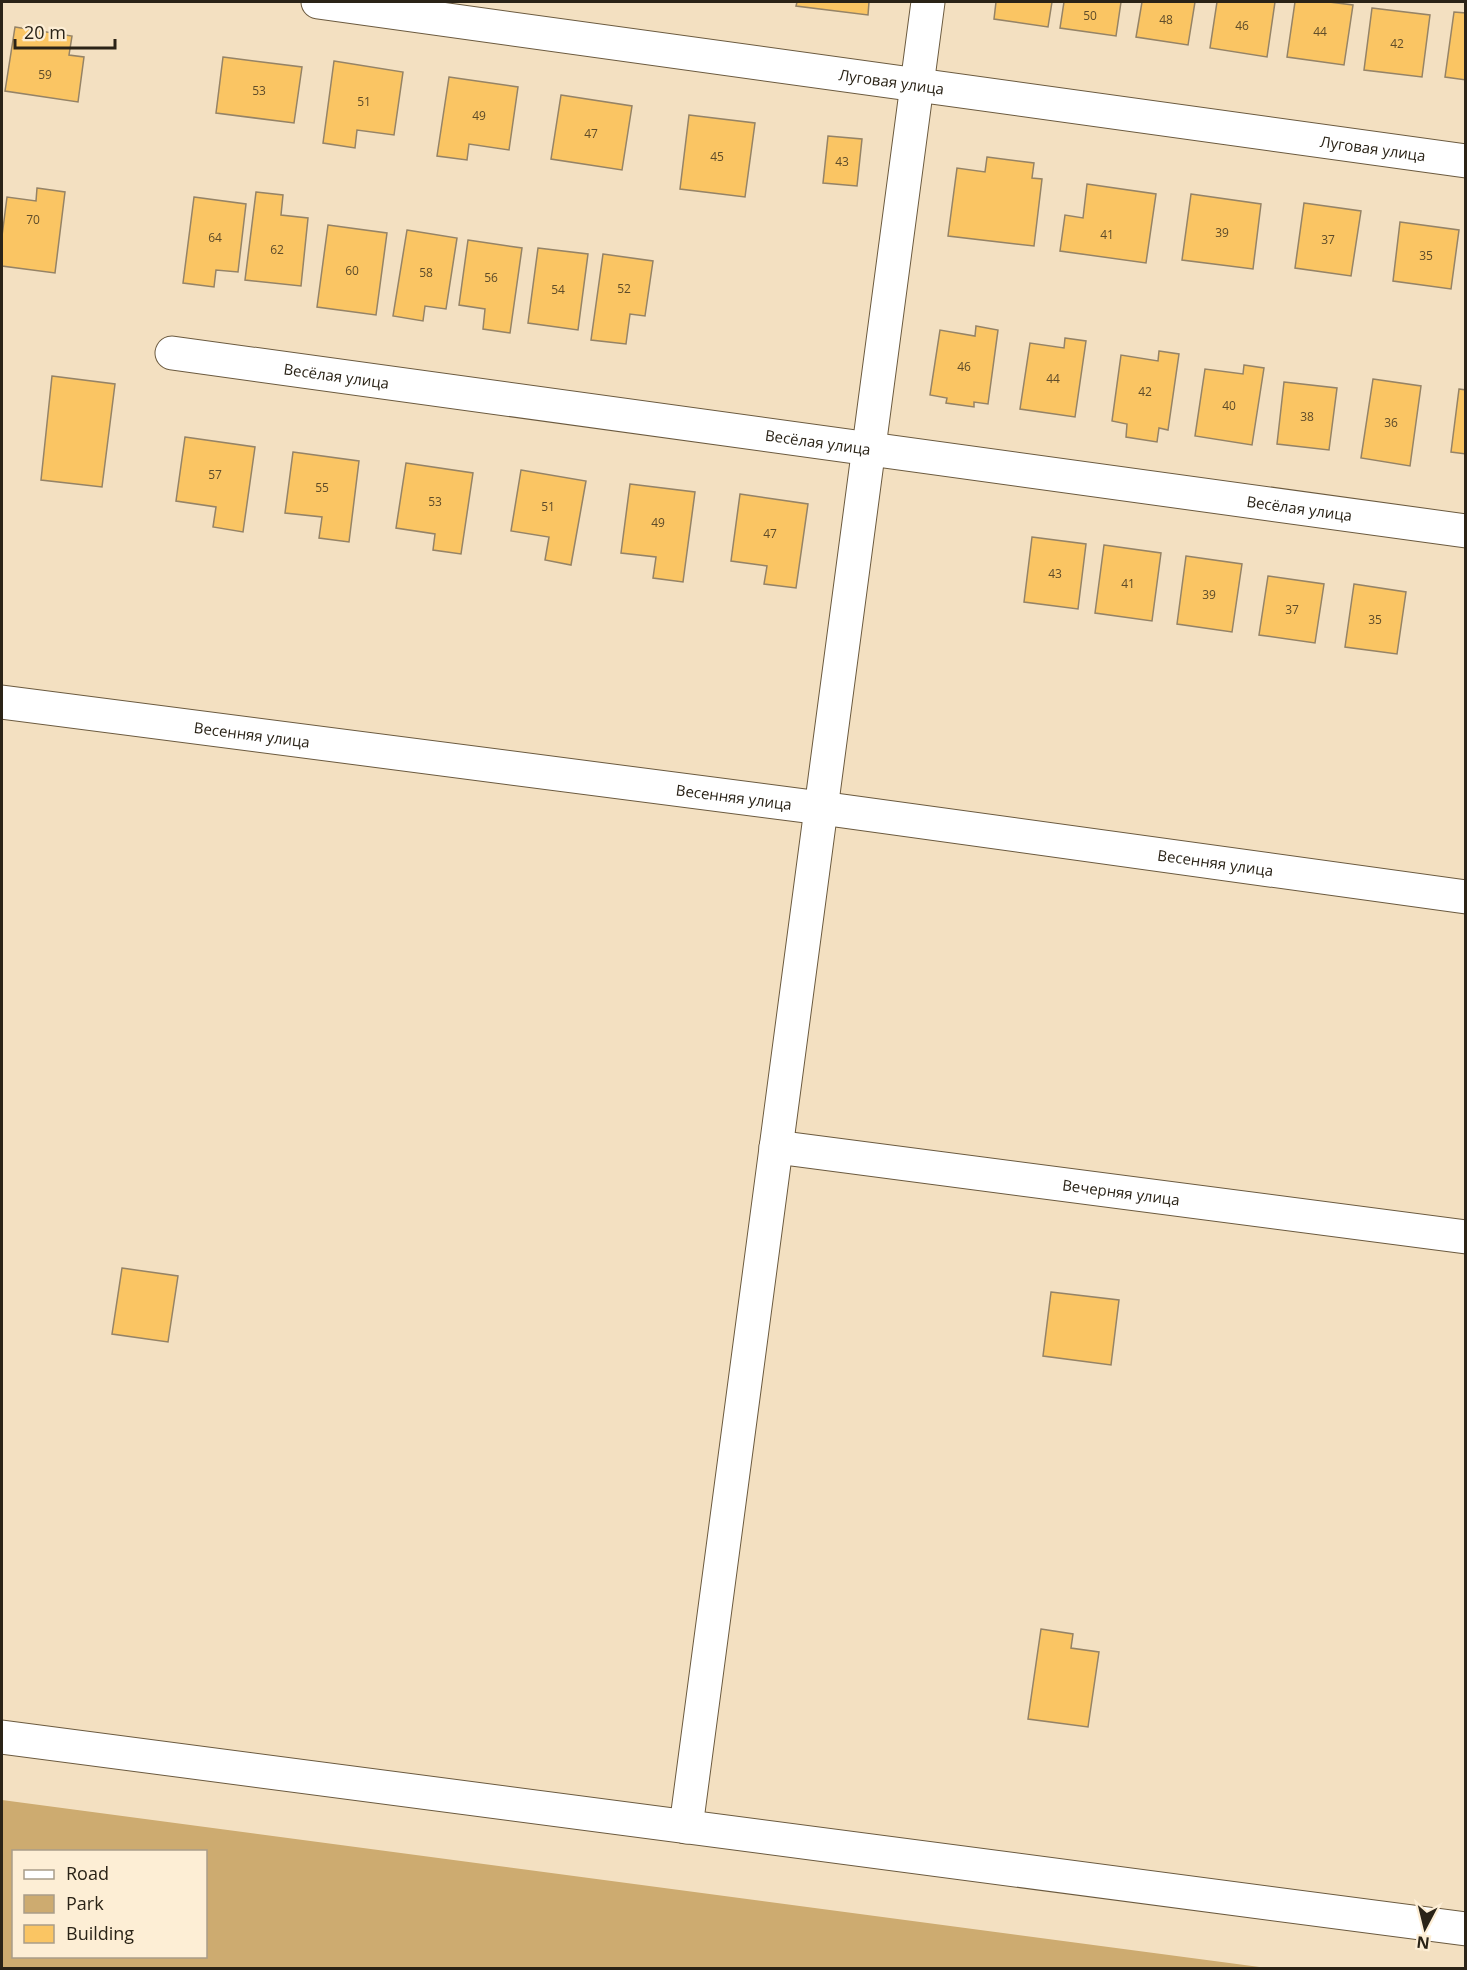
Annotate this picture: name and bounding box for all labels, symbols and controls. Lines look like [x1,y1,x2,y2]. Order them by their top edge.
house number: 50 [1083,7,1097,24]
house number: 48 [1159,11,1173,28]
scale bar [15,12,116,50]
house number: 46 [1235,17,1249,34]
text: 20 m [24,20,66,44]
house number: 44 [1313,23,1327,40]
house number: 42 [1390,35,1404,52]
street label: Луговая улица [838,64,945,99]
house number: 59 [38,66,52,83]
house number: 53 [252,82,266,99]
house number: 51 [357,93,371,110]
house number: 49 [472,107,486,124]
house number: 47 [584,125,598,142]
street label: Луговая улица [1319,131,1427,165]
house number: 45 [710,148,724,165]
house number: 43 [835,153,849,170]
house number: 70 [26,211,40,228]
house number: 39 [1215,224,1229,241]
house number: 41 [1100,226,1114,243]
house number: 64 [208,229,222,246]
house number: 37 [1321,231,1335,248]
house number: 62 [270,241,284,258]
house number: 35 [1419,247,1433,264]
house number: 60 [345,262,359,279]
house number: 58 [419,264,433,281]
house number: 56 [484,269,498,286]
house number: 52 [617,280,631,297]
house number: 54 [551,281,565,298]
street label: Весёлая улица [282,358,390,393]
house number: 46 [957,358,971,375]
house number: 44 [1046,370,1060,387]
house number: 42 [1138,383,1152,400]
house number: 40 [1222,397,1236,414]
house number: 38 [1300,408,1314,425]
house number: 36 [1384,414,1398,431]
street label: Весёлая улица [764,425,872,459]
house number: 57 [208,466,222,483]
house number: 55 [315,479,329,496]
street label: Весёлая улица [1245,491,1353,525]
house number: 53 [428,493,442,510]
house number: 51 [541,498,555,515]
house number: 49 [651,514,665,531]
house number: 47 [763,525,777,542]
house number: 43 [1048,565,1062,582]
house number: 41 [1121,575,1135,592]
house number: 39 [1202,586,1216,603]
house number: 37 [1285,601,1299,618]
house number: 35 [1368,611,1382,628]
street label: Весенняя улица [193,717,311,752]
street label: Весенняя улица [675,779,793,814]
street label: Весенняя улица [1156,845,1275,880]
street label: Вечерняя улица [1061,1174,1181,1210]
legend [12,1850,207,1958]
text: Road [66,1861,109,1885]
text: Park [66,1891,104,1915]
north arrow [1395,1898,1455,1958]
text: Building [66,1921,134,1945]
text: N [1415,1931,1431,1955]

